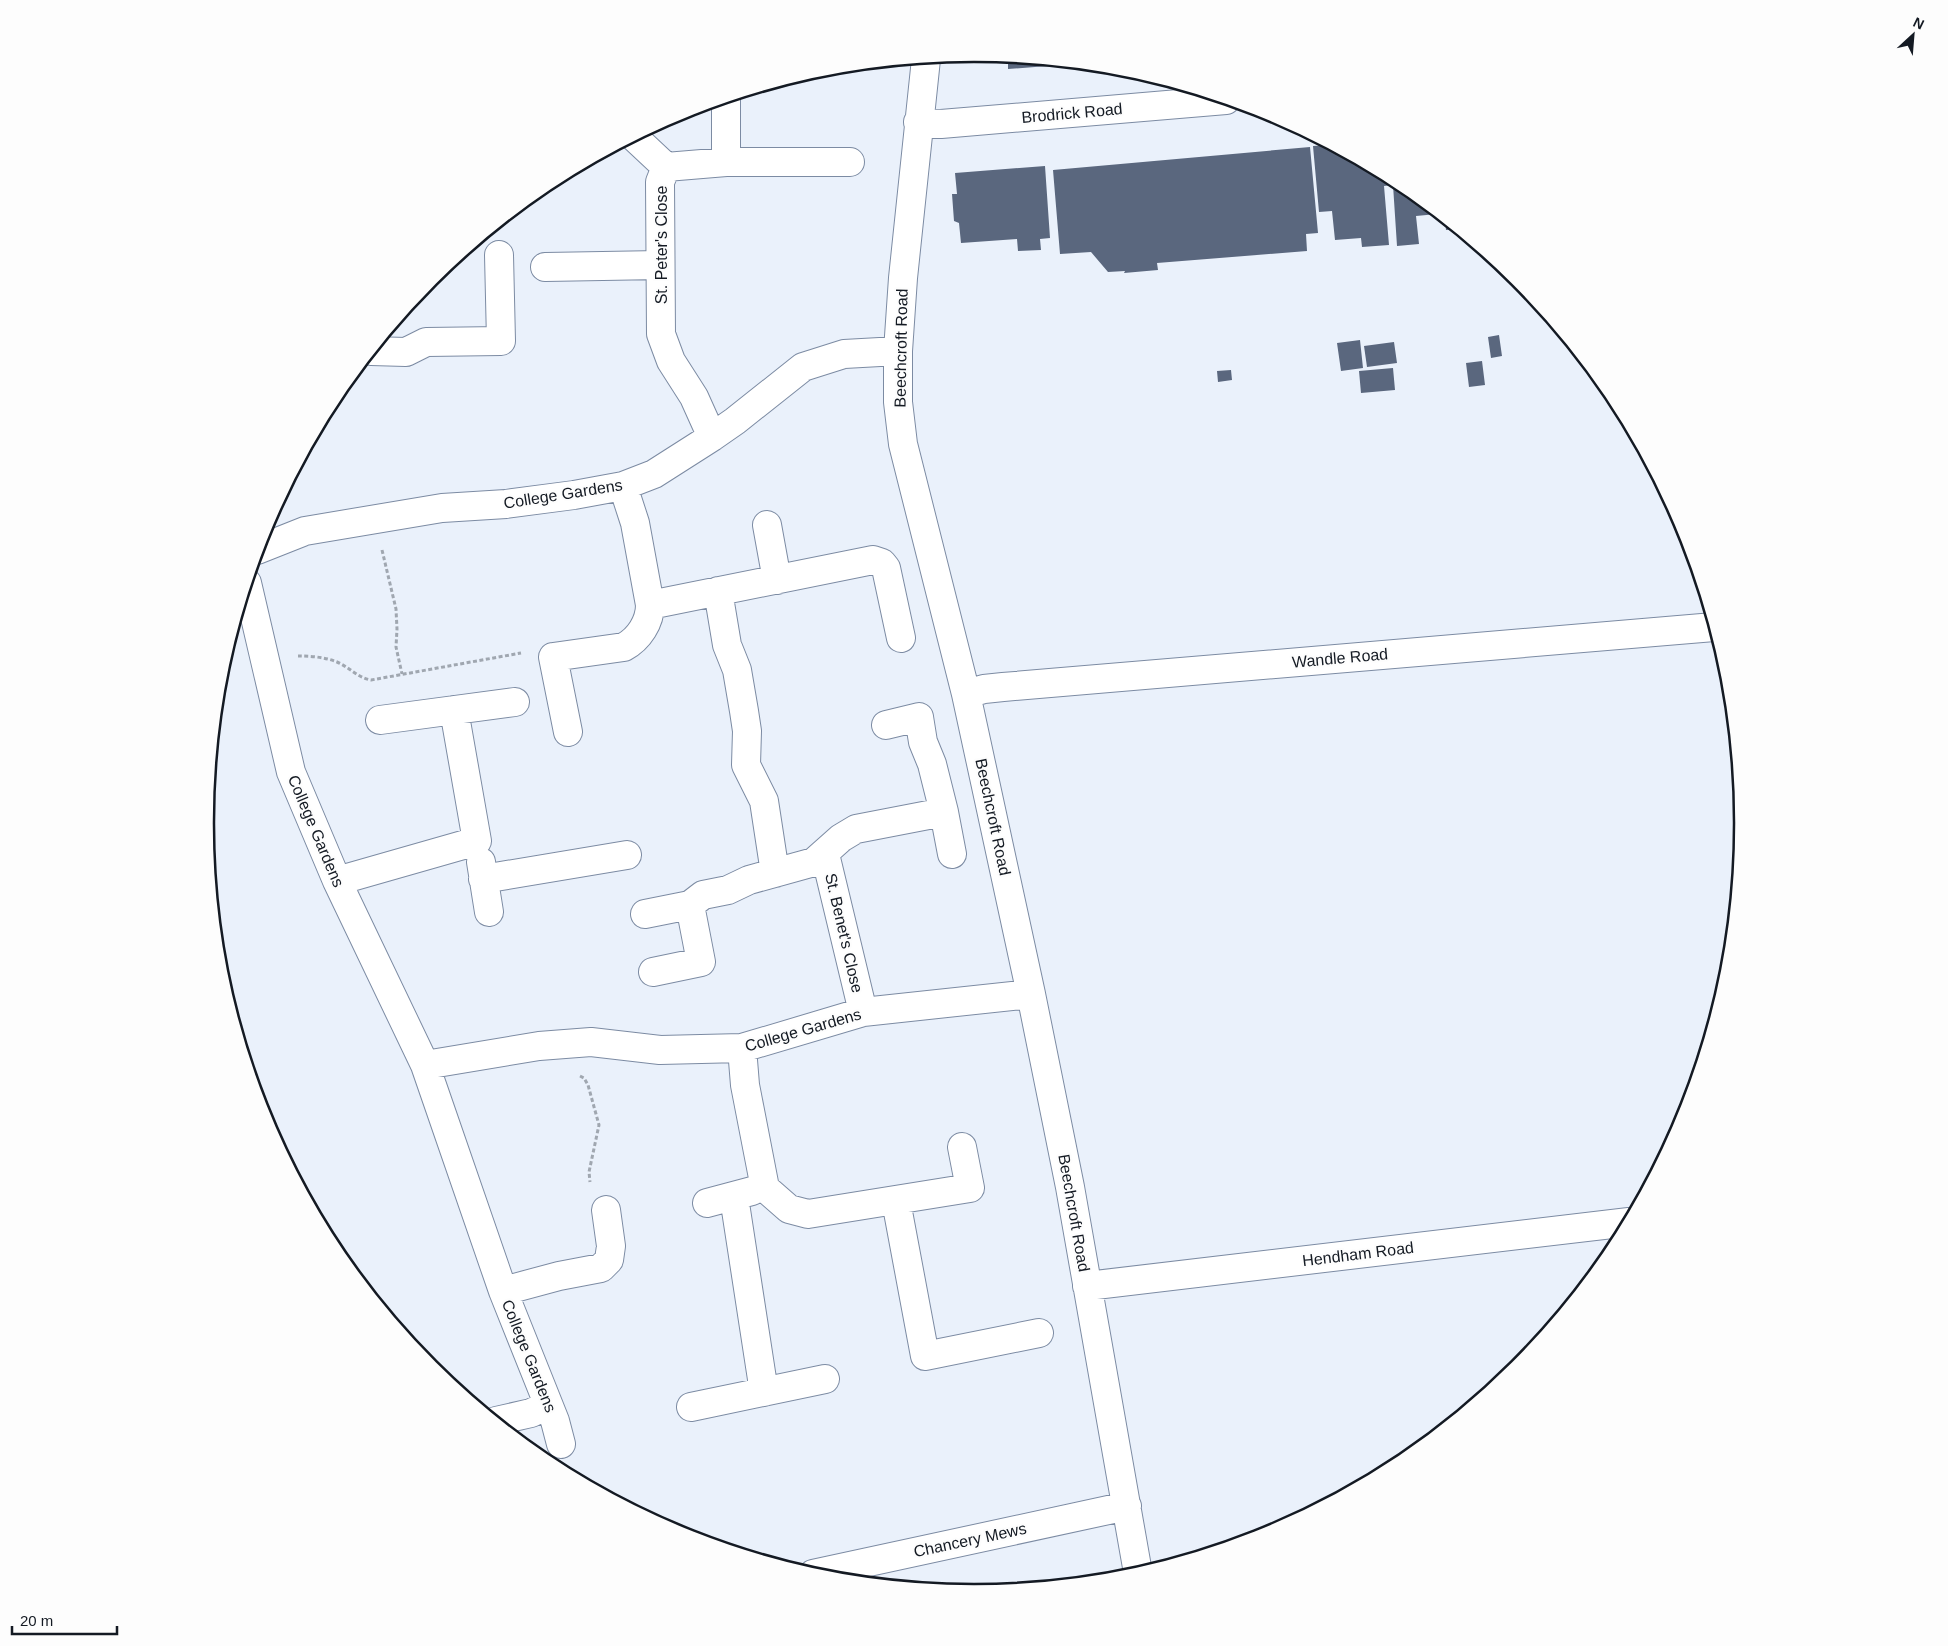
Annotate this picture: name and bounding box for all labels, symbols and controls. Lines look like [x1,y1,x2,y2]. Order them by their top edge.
north arrow [1888,10,1938,60]
text: N [1911,14,1927,33]
street label: Brodrick Road [1021,100,1123,126]
street label: St. Peter's Close [653,186,670,304]
street label: Beechcroft Road [891,288,911,408]
street label: College Gardens [502,476,624,512]
street label: Wandle Road [1291,645,1389,671]
street label: Beechcroft Road [972,757,1014,877]
street label: College Gardens [285,772,347,890]
street label: St. Benet's Close [822,872,866,995]
street label: College Gardens [743,1005,863,1055]
street label: Beechcroft Road [1055,1153,1093,1273]
street label: Hendham Road [1301,1239,1415,1269]
street label: College Gardens [499,1297,559,1415]
street label: Chancery Mews [912,1520,1028,1560]
scale bar [12,1604,118,1636]
text: 20 m [20,1612,53,1629]

